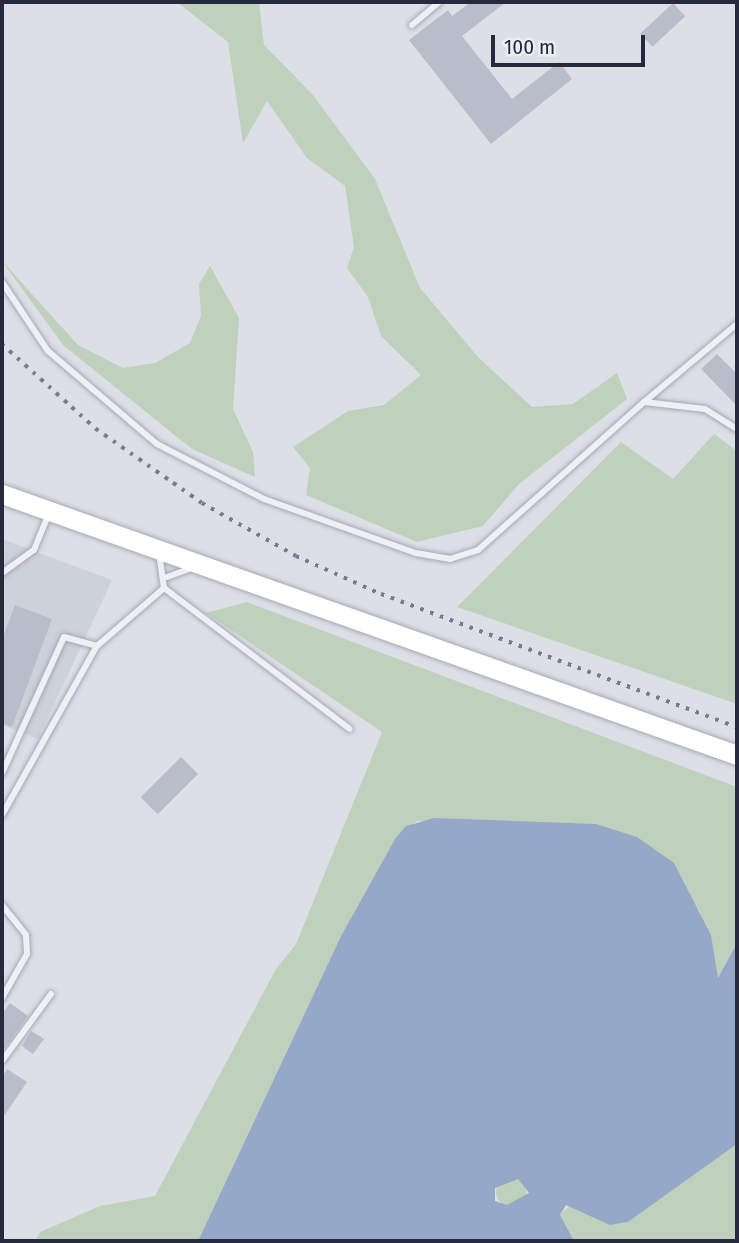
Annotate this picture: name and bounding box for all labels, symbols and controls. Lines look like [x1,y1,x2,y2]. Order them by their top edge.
scale bar [494,21,648,65]
text: 100 m [504,34,555,60]

